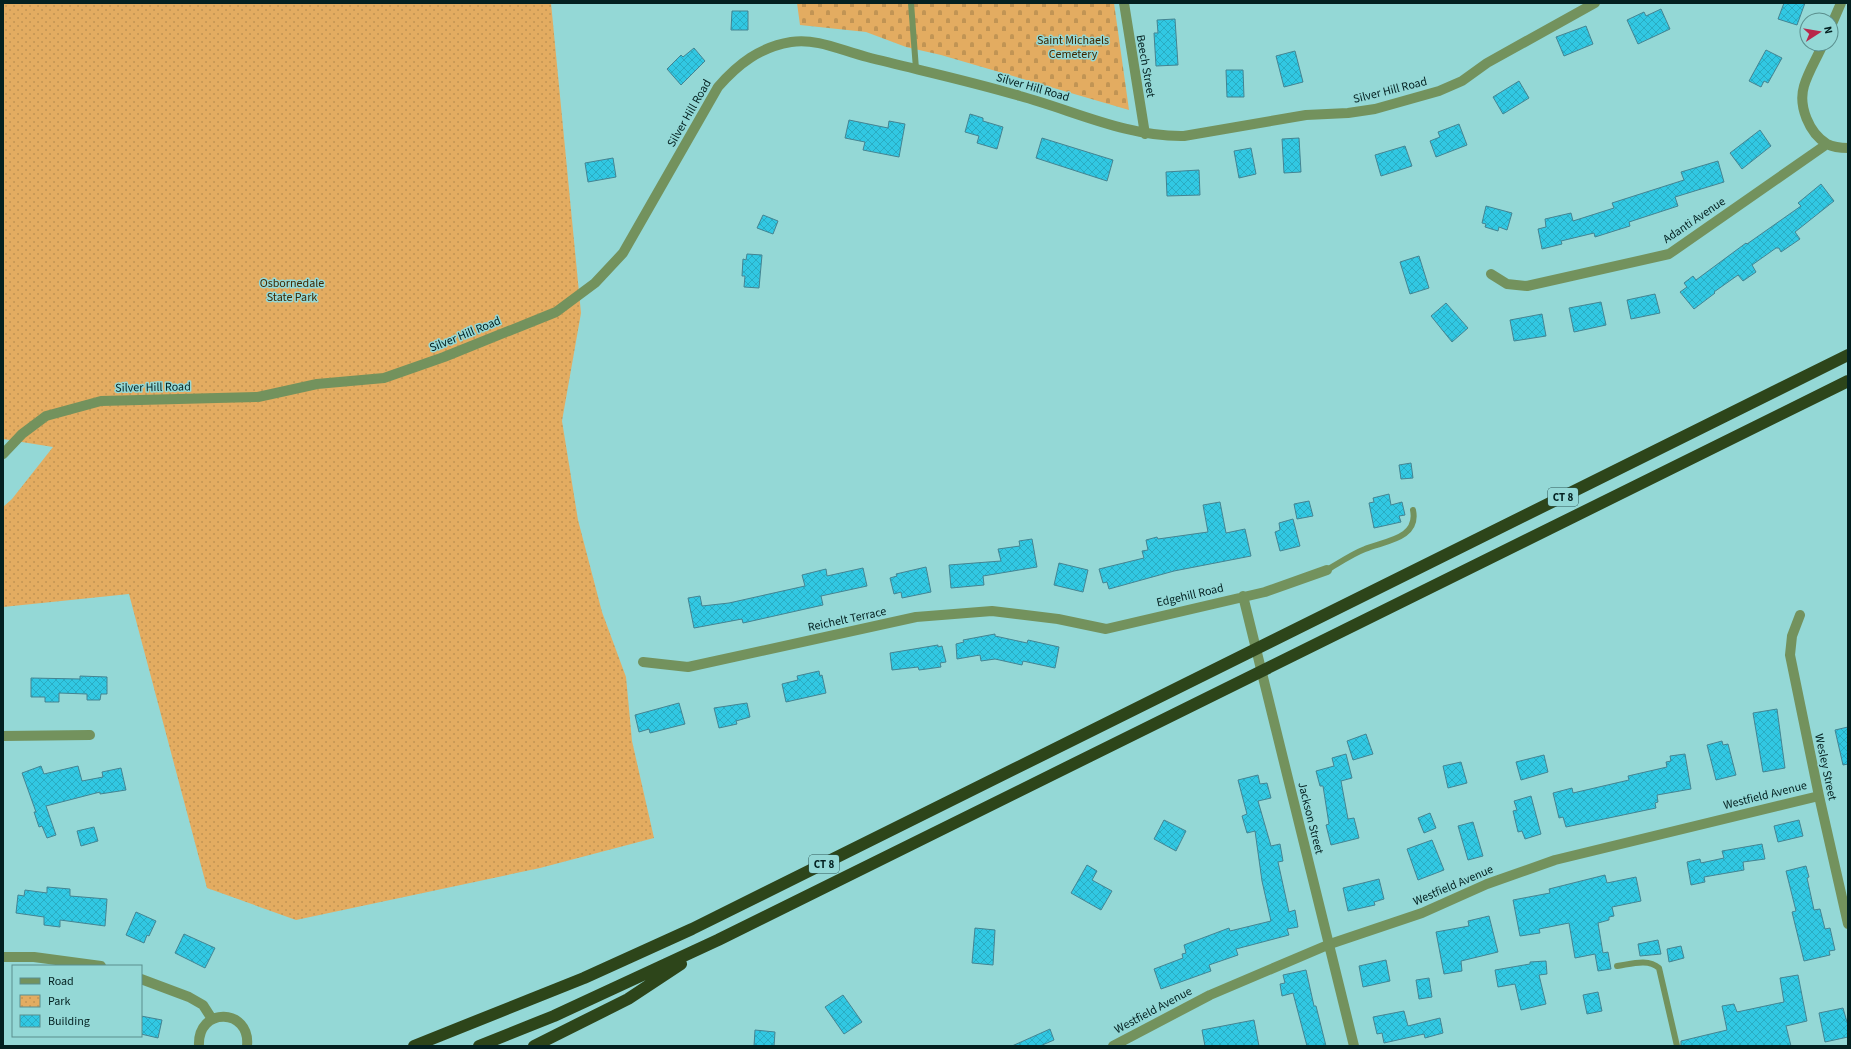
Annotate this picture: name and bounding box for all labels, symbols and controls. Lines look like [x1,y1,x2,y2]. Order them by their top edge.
north arrow [1799,12,1839,52]
text: N [1820,25,1836,35]
park label: Saint Michaels Cemetery [1037,32,1109,63]
street label: Beech Street [1132,33,1159,99]
street label: Silver Hill Road [994,69,1072,106]
street label: Silver Hill Road [1351,73,1429,108]
street label: Silver Hill Road [663,76,716,150]
street label: Adanti Avenue [1660,193,1729,248]
park label: Osbornedale State Park [260,275,324,306]
street label: Silver Hill Road [427,312,503,356]
street label: Silver Hill Road [115,378,191,397]
road number: CT 8 [1548,488,1578,506]
street label: Edgehill Road [1155,580,1225,611]
street label: Reichelt Terrace [806,603,888,636]
street label: Wesley Street [1810,732,1841,802]
street label: Westfield Avenue [1722,777,1809,814]
street label: Jackson Street [1293,780,1328,856]
road number: CT 8 [809,855,839,873]
street label: Westfield Avenue [1410,861,1496,910]
legend [12,965,142,1037]
text: Road [48,973,74,990]
street label: Westfield Avenue [1111,983,1195,1038]
text: Park [48,993,70,1010]
text: Building [48,1013,90,1030]

